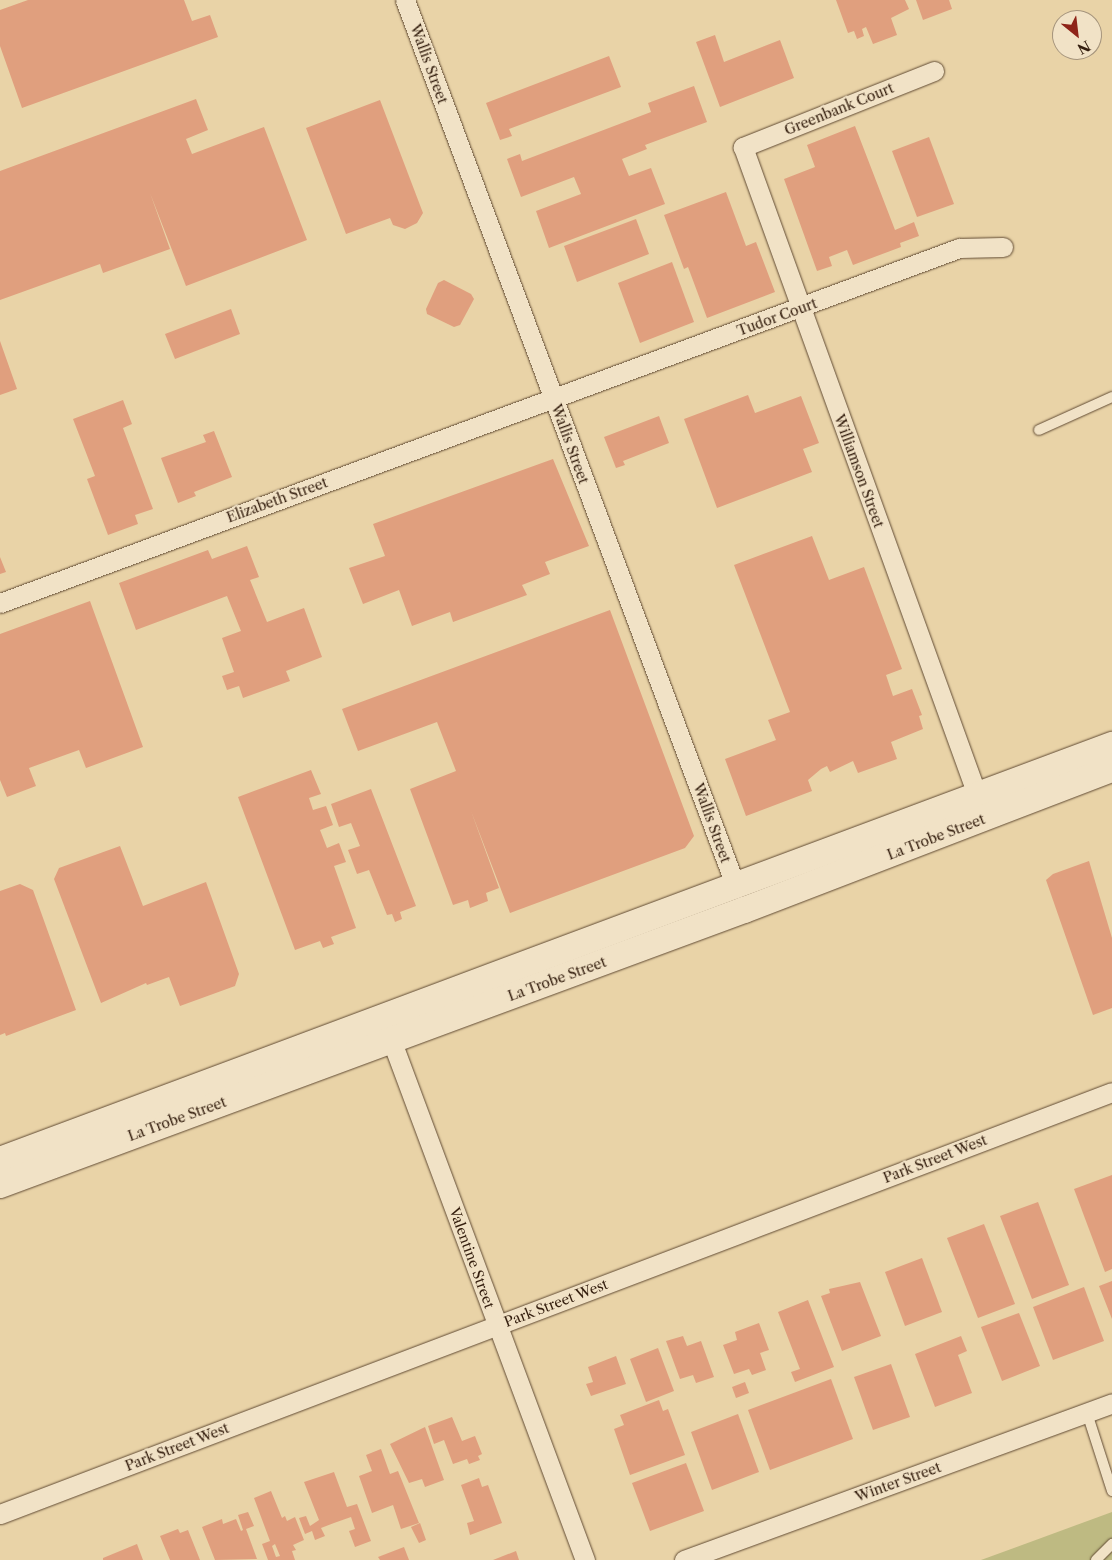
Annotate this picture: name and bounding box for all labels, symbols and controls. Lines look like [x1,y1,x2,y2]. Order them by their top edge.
north arrow [1052,10,1102,60]
street label: Wallis Street [407,22,451,106]
text: N [1074,36,1093,58]
street label: Greenbank Court [782,79,896,139]
street label: Tudor Court [735,295,819,339]
street label: Wallis Street [548,402,592,486]
street label: Williamson Street [831,412,887,530]
street label: Elizabeth Street [224,474,330,526]
street label: Wallis Street [690,781,734,865]
street label: La Trobe Street [884,811,988,863]
street label: La Trobe Street [505,953,609,1005]
street label: La Trobe Street [125,1093,229,1145]
street label: Park Street West [880,1131,990,1187]
street label: Valentine Street [446,1205,498,1311]
street label: Park Street West [501,1275,611,1331]
street label: Park Street West [122,1419,232,1475]
street label: Winter Street [853,1459,943,1505]

